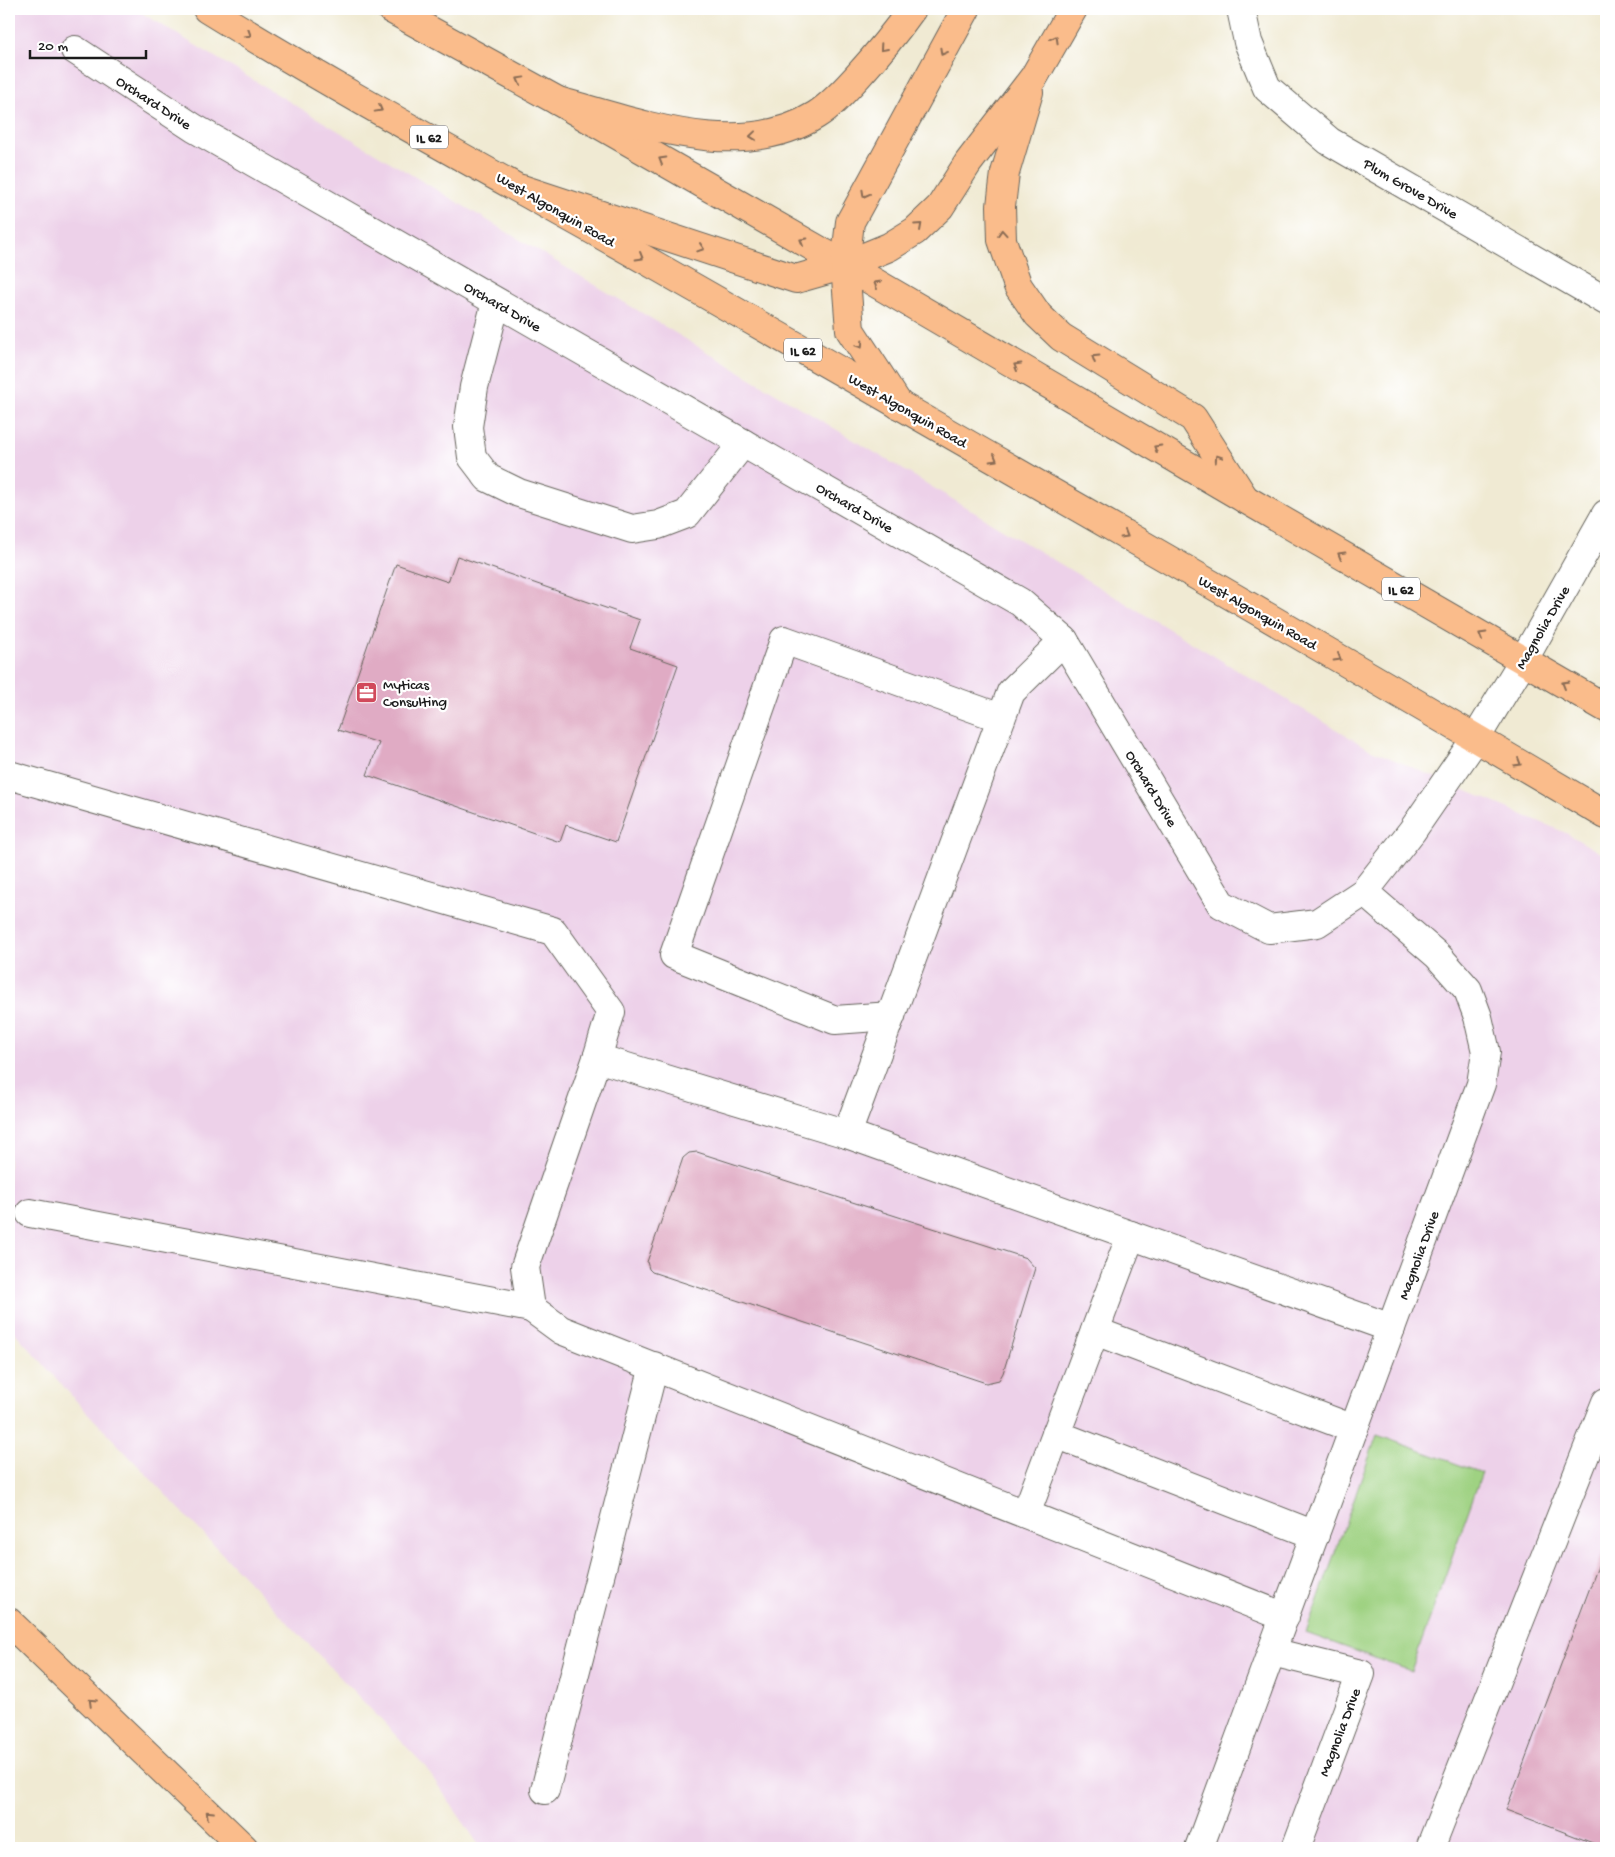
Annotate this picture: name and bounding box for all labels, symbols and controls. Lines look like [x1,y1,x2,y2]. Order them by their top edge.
scale bar [30,28,146,60]
one-way arrow [243,28,252,38]
one-way arrow [1049,36,1059,45]
text: 20 m [38,38,68,56]
one-way arrow [880,42,889,51]
one-way arrow [939,46,949,55]
street label: Orchard Drive [112,73,194,135]
one-way arrow [517,77,526,87]
one-way arrow [373,103,382,113]
road number: IL 62 [410,125,448,148]
one-way arrow [748,130,756,141]
street label: Plum Grove Drive [1359,155,1461,224]
one-way arrow [658,157,667,167]
street label: West Algonquin Road [492,169,619,253]
one-way arrow [861,189,871,198]
one-way arrow [913,223,922,232]
one-way arrow [997,229,1008,237]
one-way arrow [799,237,808,247]
one-way arrow [697,242,705,252]
one-way arrow [635,250,644,260]
street label: Orchard Drive [460,278,544,337]
one-way arrow [874,280,883,290]
road number: IL 62 [784,338,822,362]
one-way arrow [854,340,864,349]
one-way arrow [1091,355,1100,365]
one-way arrow [1014,362,1023,372]
street label: West Algonquin Road [844,370,971,454]
one-way arrow [1154,445,1163,455]
one-way arrow [989,453,998,463]
one-way arrow [1215,455,1225,464]
street label: Orchard Drive [812,479,896,538]
one-way arrow [1120,529,1129,539]
one-way arrow [1337,551,1346,561]
street label: West Algonquin Road [1194,572,1321,656]
road number: IL 62 [1382,578,1420,600]
street label: Magnolia Drive [1513,583,1575,673]
one-way arrow [1478,632,1487,642]
one-way arrow [1333,652,1342,662]
place label: Myticas Consulting [383,677,447,712]
one-way arrow [1562,680,1571,690]
office icon: Myticas Consulting [355,681,379,705]
street label: Orchard Drive [1120,747,1180,831]
one-way arrow [1512,756,1521,766]
street label: Magnolia Drive [1395,1209,1444,1303]
street label: Magnolia Drive [1316,1686,1366,1779]
one-way arrow [89,1699,98,1708]
one-way arrow [206,1811,215,1820]

